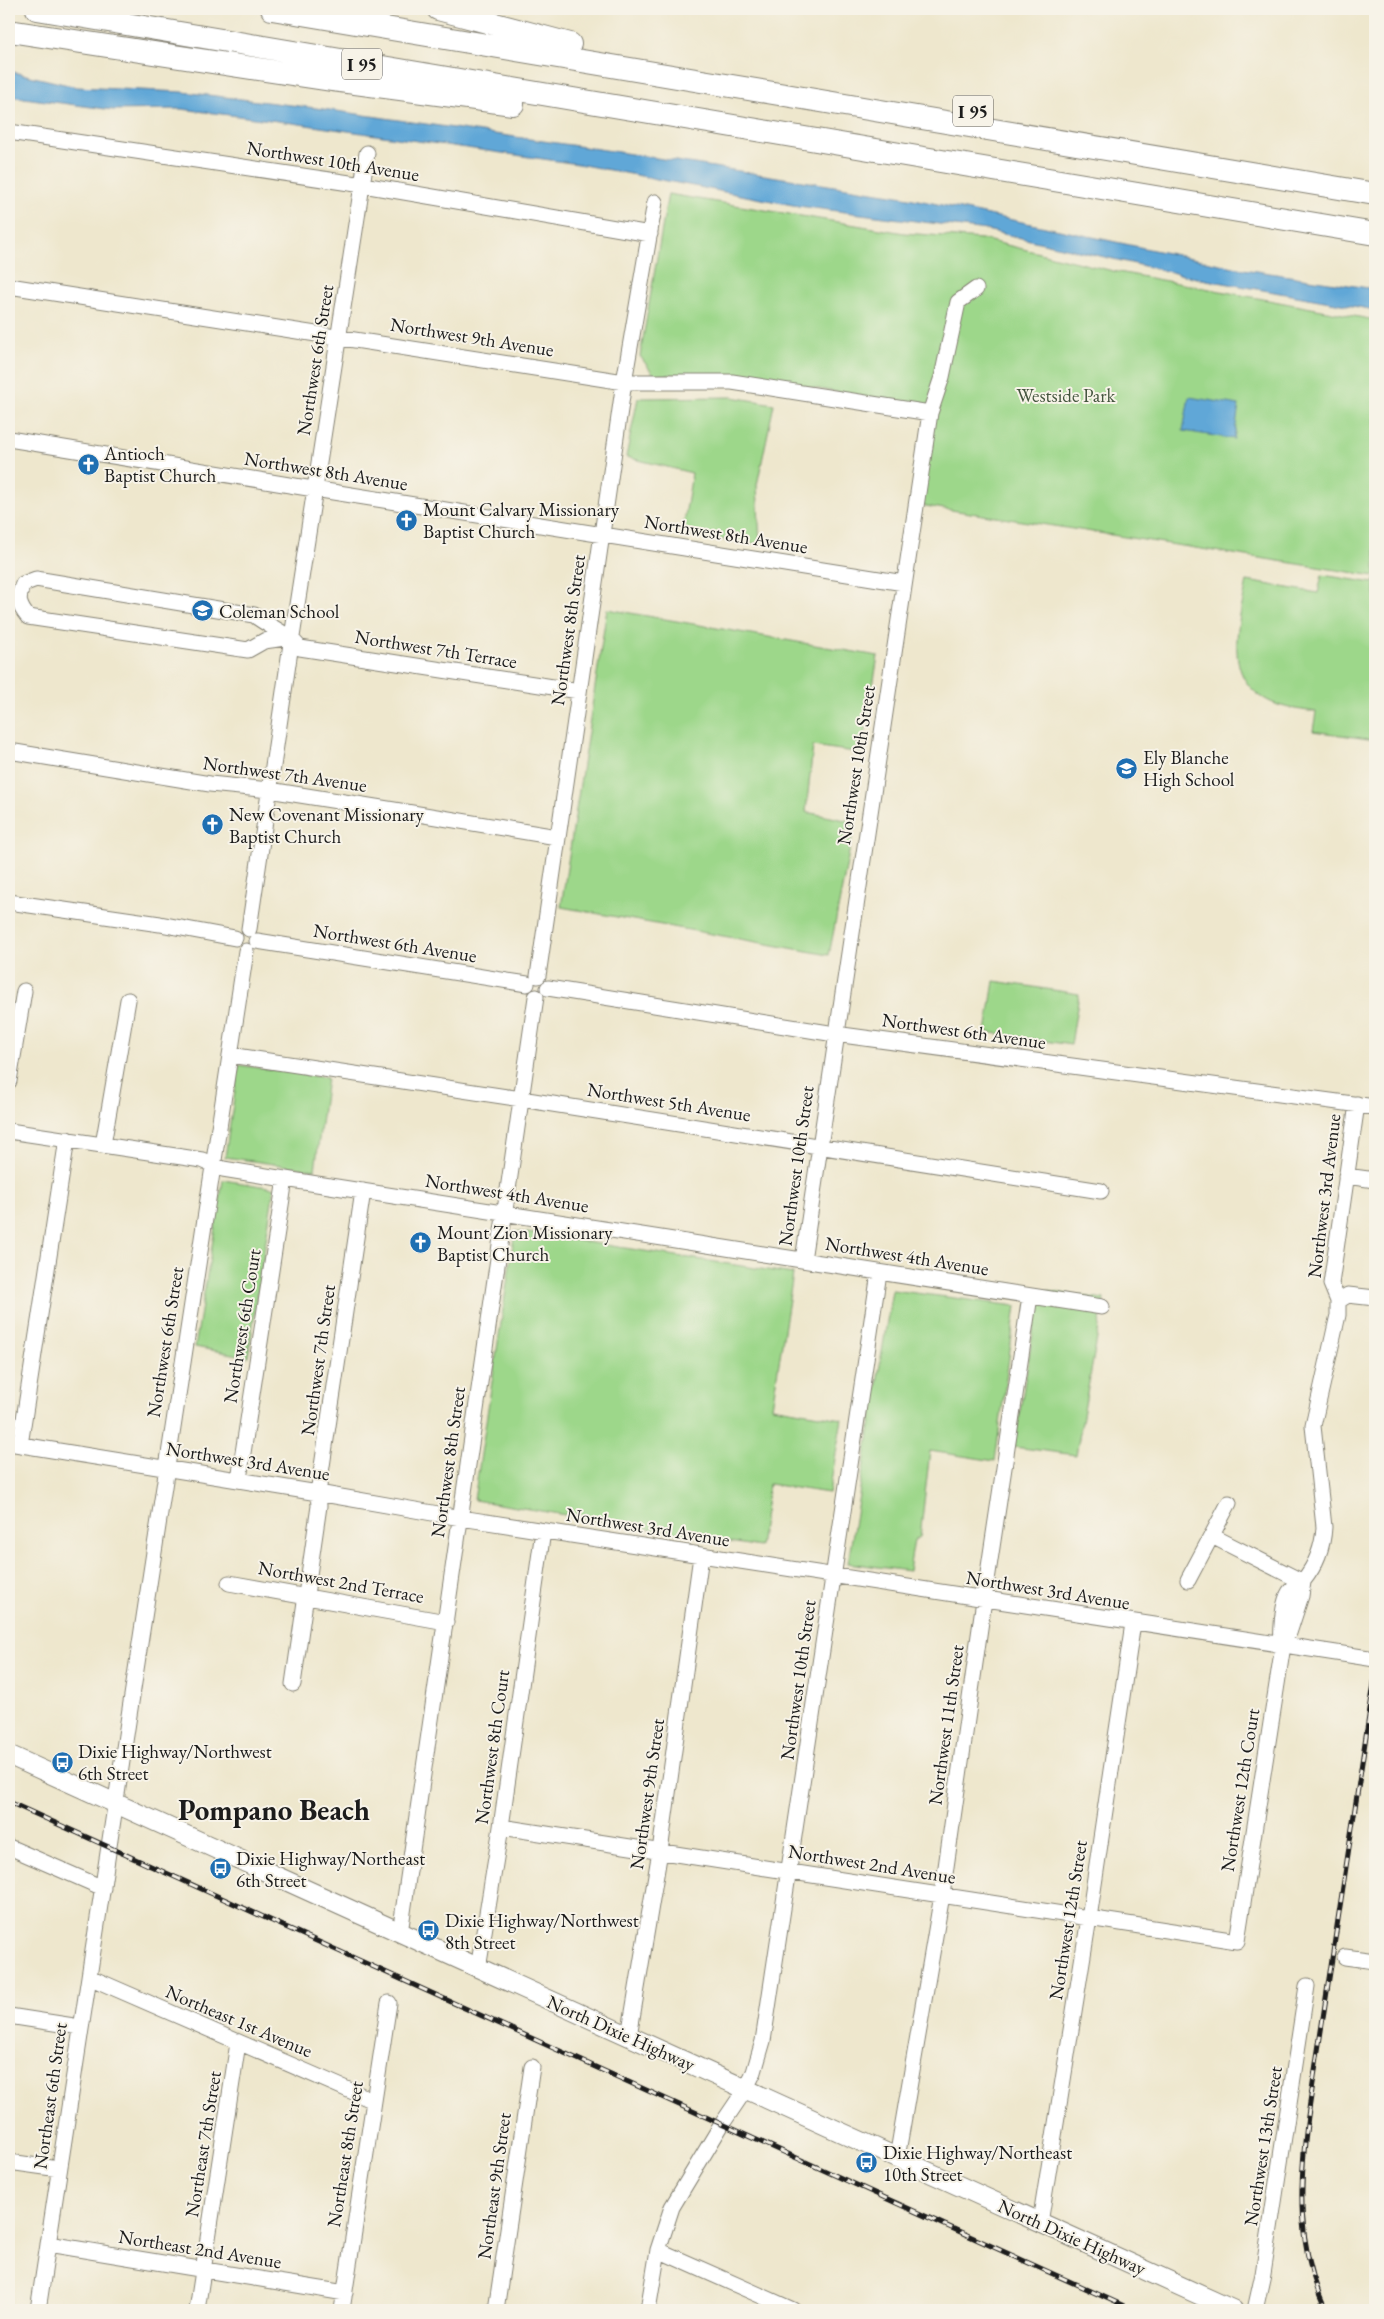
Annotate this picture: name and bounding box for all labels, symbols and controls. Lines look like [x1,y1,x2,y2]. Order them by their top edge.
road number: I 95 [342,49,382,80]
road number: I 95 [953,95,993,126]
street label: Northwest 10th Avenue [245,135,421,187]
street label: Northwest 6th Street [291,283,339,437]
street label: Northwest 9th Avenue [388,312,556,362]
park label: Westside Park [1016,383,1117,408]
place label: Antioch Baptist Church [103,441,216,488]
street label: Northwest 8th Avenue [242,446,410,496]
church icon: Antioch Baptist Church [76,452,100,476]
place label: Mount Calvary Missionary Baptist Church [423,497,620,544]
church icon: Mount Calvary Missionary Baptist Church [395,508,419,532]
street label: Northwest 8th Avenue [642,509,810,559]
street label: Northwest 8th Street [545,553,591,707]
school or university icon: Coleman School [191,599,215,623]
place label: Coleman School [219,599,340,624]
street label: Northwest 7th Terrace [353,624,519,674]
street label: Northwest 10th Street [831,683,881,847]
place label: Ely Blanche High School [1143,745,1235,792]
street label: Northwest 7th Avenue [201,750,369,798]
school or university icon: Ely Blanche High School [1115,756,1139,780]
place label: New Covenant Missionary Baptist Church [229,802,425,849]
church icon: New Covenant Missionary Baptist Church [201,813,225,837]
street label: Northwest 6th Avenue [311,918,479,968]
street label: Northwest 6th Avenue [880,1007,1048,1055]
street label: Northwest 5th Avenue [585,1077,753,1127]
street label: Northwest 10th Street [772,1084,820,1248]
street label: Northwest 3rd Avenue [1302,1112,1346,1280]
street label: Northwest 4th Avenue [423,1168,591,1218]
place label: Mount Zion Missionary Baptist Church [437,1220,613,1267]
church icon: Mount Zion Missionary Baptist Church [409,1231,433,1255]
street label: Northwest 4th Avenue [823,1231,991,1281]
street label: Northwest 6th Court [217,1247,267,1405]
street label: Northwest 6th Street [141,1265,189,1419]
street label: Northwest 7th Street [295,1283,341,1437]
street label: Northwest 8th Street [425,1385,471,1539]
street label: Northwest 3rd Avenue [164,1436,332,1486]
street label: Northwest 3rd Avenue [564,1502,732,1552]
street label: Northwest 2nd Terrace [256,1555,426,1609]
street label: Northwest 3rd Avenue [964,1565,1132,1615]
street label: Northwest 10th Street [774,1598,822,1762]
street label: Northwest 11th Street [922,1643,970,1807]
street label: Northwest 8th Court [469,1668,515,1826]
street label: Northwest 12th Court [1215,1707,1265,1873]
street label: Northwest 9th Street [624,1717,670,1871]
place label: Dixie Highway/Northwest 6th Street [78,1739,272,1786]
bus stop icon: Dixie Highway/Northwest 6th Street [50,1750,74,1774]
district label: Pompano Beach [178,1791,370,1829]
street label: Northwest 2nd Avenue [787,1838,957,1890]
street label: Northwest 12th Street [1043,1838,1093,2002]
place label: Dixie Highway/Northeast 6th Street [236,1846,425,1893]
bus stop icon: Dixie Highway/Northeast 6th Street [208,1857,232,1881]
place label: Dixie Highway/Northwest 8th Street [445,1908,639,1955]
bus stop icon: Dixie Highway/Northwest 8th Street [417,1919,441,1943]
street label: Northeast 1st Avenue [162,1979,316,2063]
street label: North Dixie Highway [543,1989,700,2077]
street label: Northeast 6th Street [27,2021,73,2171]
street label: Northwest 13th Street [1238,2064,1288,2228]
street label: Northeast 7th Street [179,2069,227,2219]
street label: Northeast 8th Street [321,2079,369,2229]
street label: Northeast 9th Street [471,2111,517,2261]
place label: Dixie Highway/Northeast 10th Street [883,2140,1072,2187]
bus stop icon: Dixie Highway/Northeast 10th Street [855,2151,879,2175]
street label: North Dixie Highway [994,2193,1151,2281]
street label: Northeast 2nd Avenue [117,2224,283,2274]

